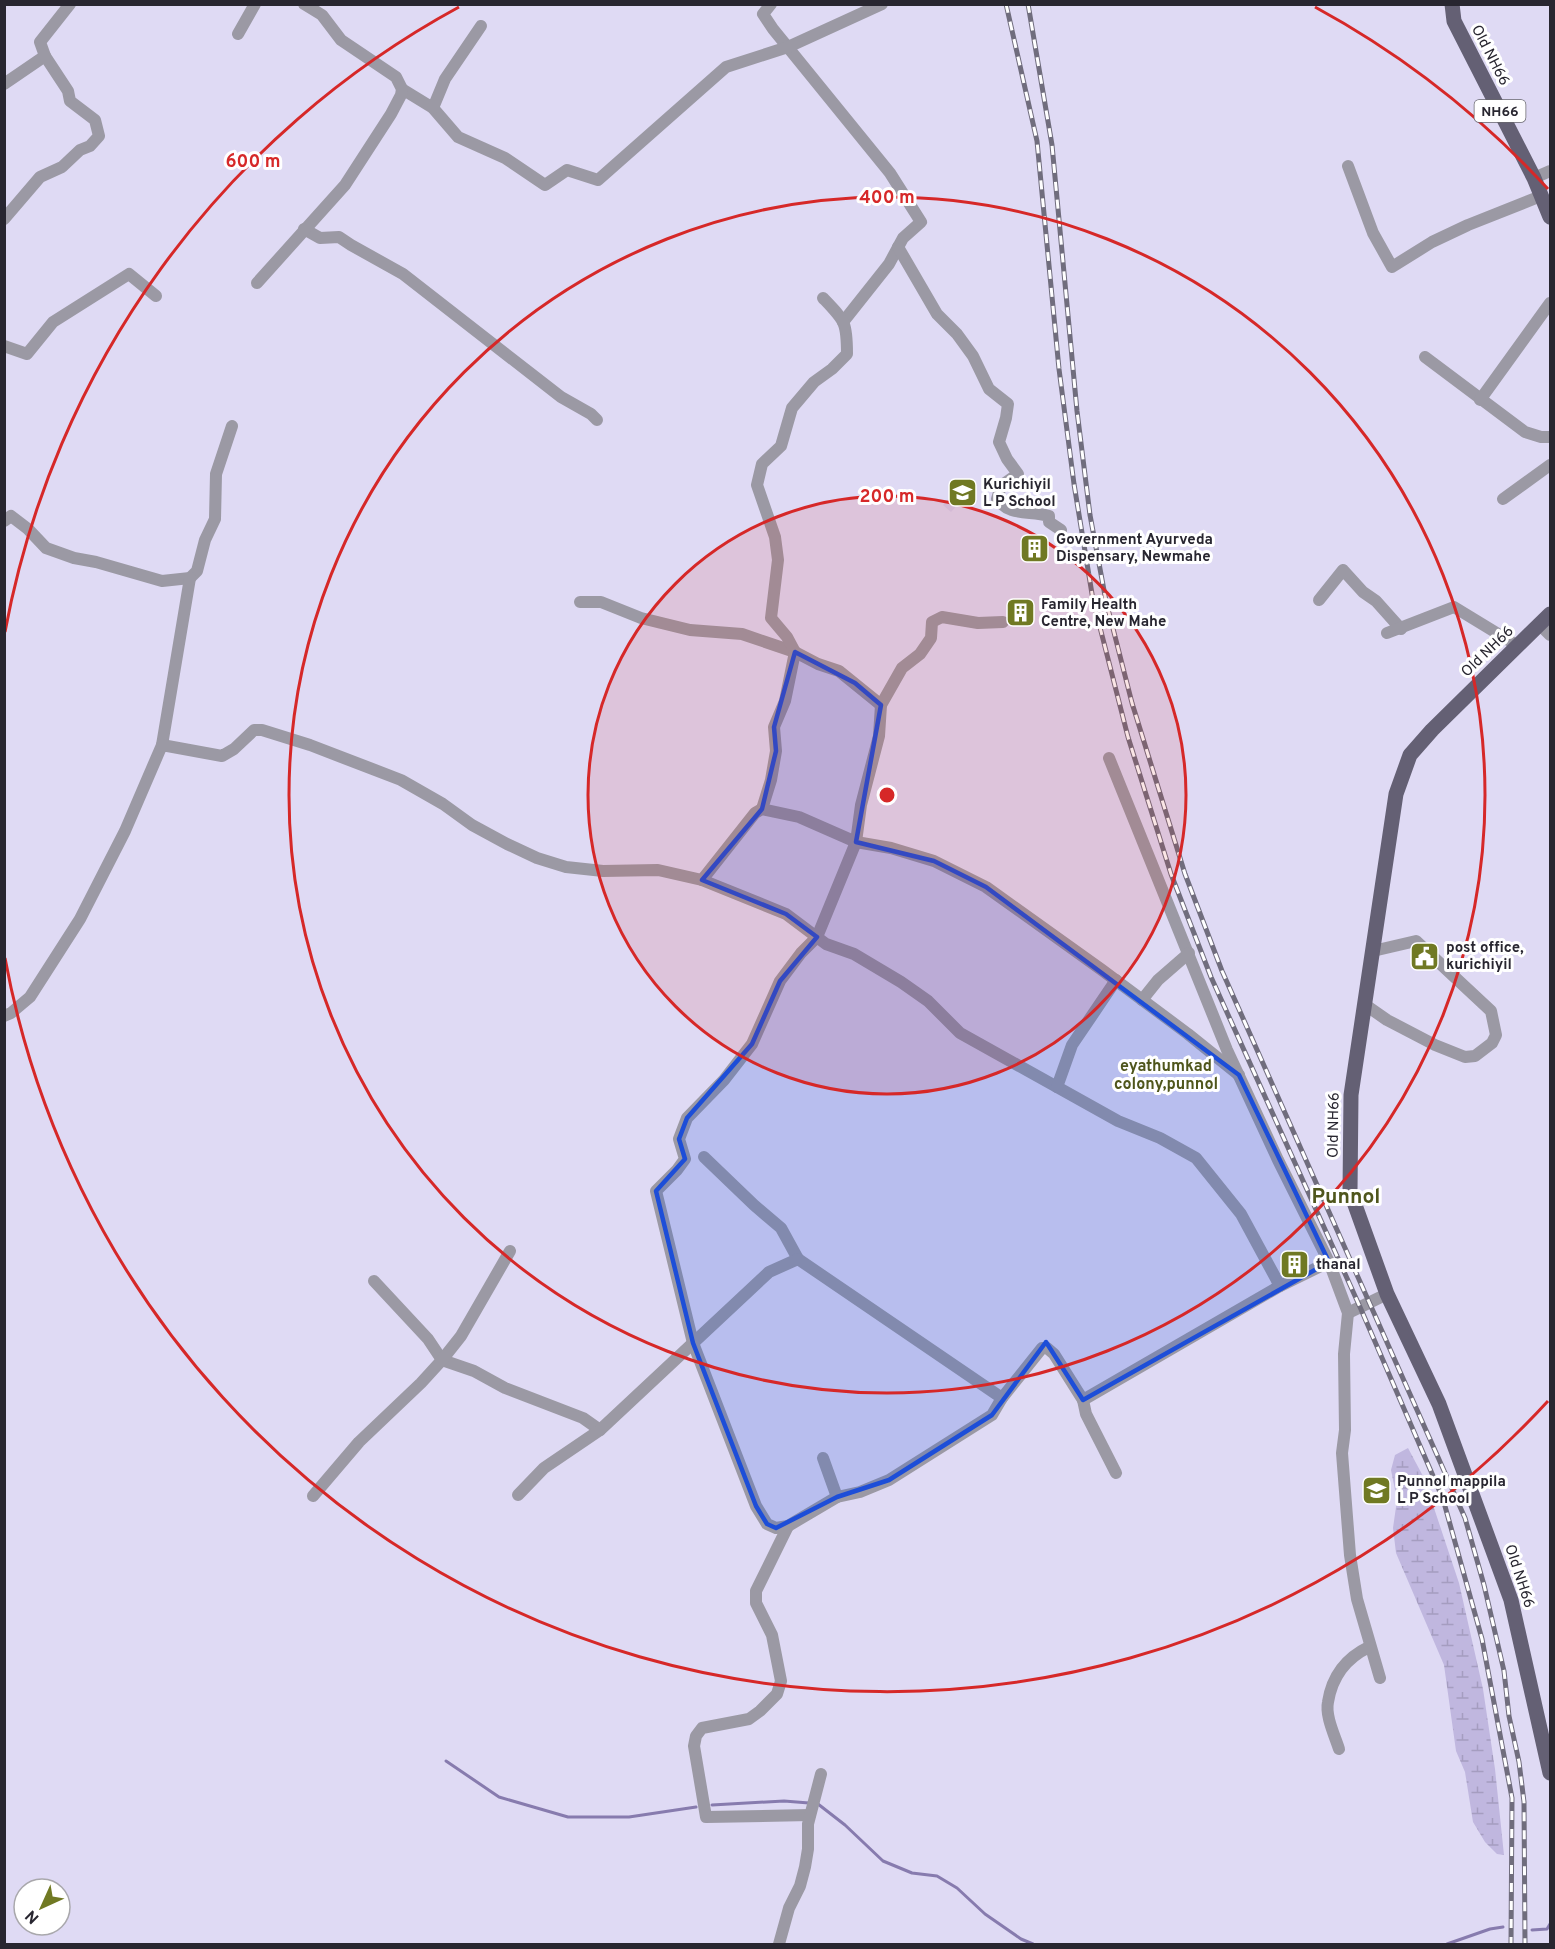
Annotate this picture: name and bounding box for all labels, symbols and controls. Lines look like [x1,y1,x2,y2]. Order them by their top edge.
street label: Old NH66 [1466,22,1513,89]
road number: NH66 [1474,100,1526,122]
text: 600 m [225,151,281,174]
text: 400 m [859,187,915,210]
place label: Kurichiyil L P School [983,476,1056,512]
school or university icon: Kurichiyil L P School [946,477,978,509]
text: 200 m [859,486,915,509]
place label: Government Ayurveda Dispensary, Newmahe [1056,531,1213,567]
building icon: Government Ayurveda Dispensary, Newmahe [1019,532,1051,564]
place label: Family Health Centre, New Mahe [1041,596,1166,632]
building icon: Family Health Centre, New Mahe [1004,597,1036,629]
street label: Old NH66 [1458,622,1518,682]
centre of rings [877,785,897,805]
place label: post office, kurichiyil [1446,939,1524,975]
public building icon: post office, kurichiyil [1409,940,1441,972]
district label: eyathumkad colony,punnol [1114,1057,1218,1095]
street label: Old NH66 [1324,1092,1345,1158]
district label: Punnol [1312,1184,1380,1211]
building icon: thanal [1279,1248,1311,1280]
place label: thanal [1316,1256,1361,1275]
place label: Punnol mappila L P School [1397,1473,1506,1509]
school or university icon: Punnol mappila L P School [1360,1474,1392,1506]
street label: Old NH66 [1499,1542,1538,1611]
north arrow [12,1877,72,1937]
text: N [22,1905,44,1927]

